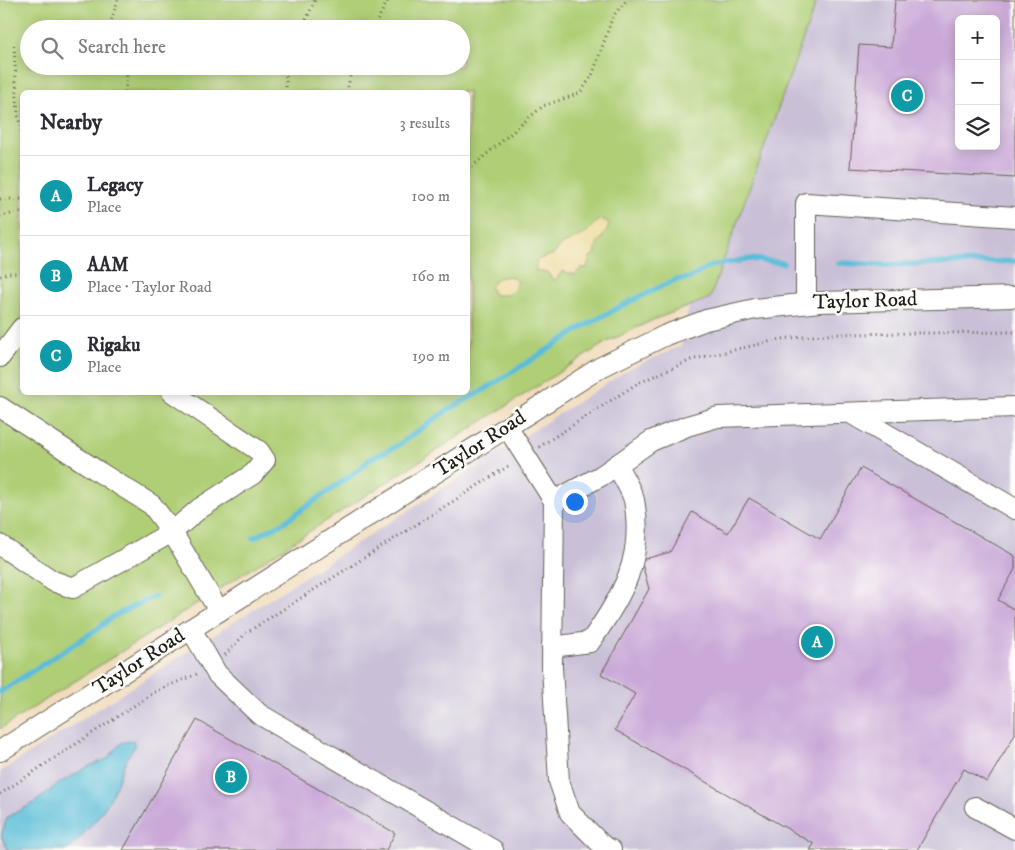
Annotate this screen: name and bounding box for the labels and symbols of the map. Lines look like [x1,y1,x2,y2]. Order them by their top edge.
pin: C [891,77,923,115]
street label: Taylor Road [812,286,918,316]
street label: Taylor Road [429,404,531,483]
your location [562,489,588,515]
street label: Taylor Road [88,622,190,701]
pin: A [801,623,833,661]
pin: B [215,758,247,796]

